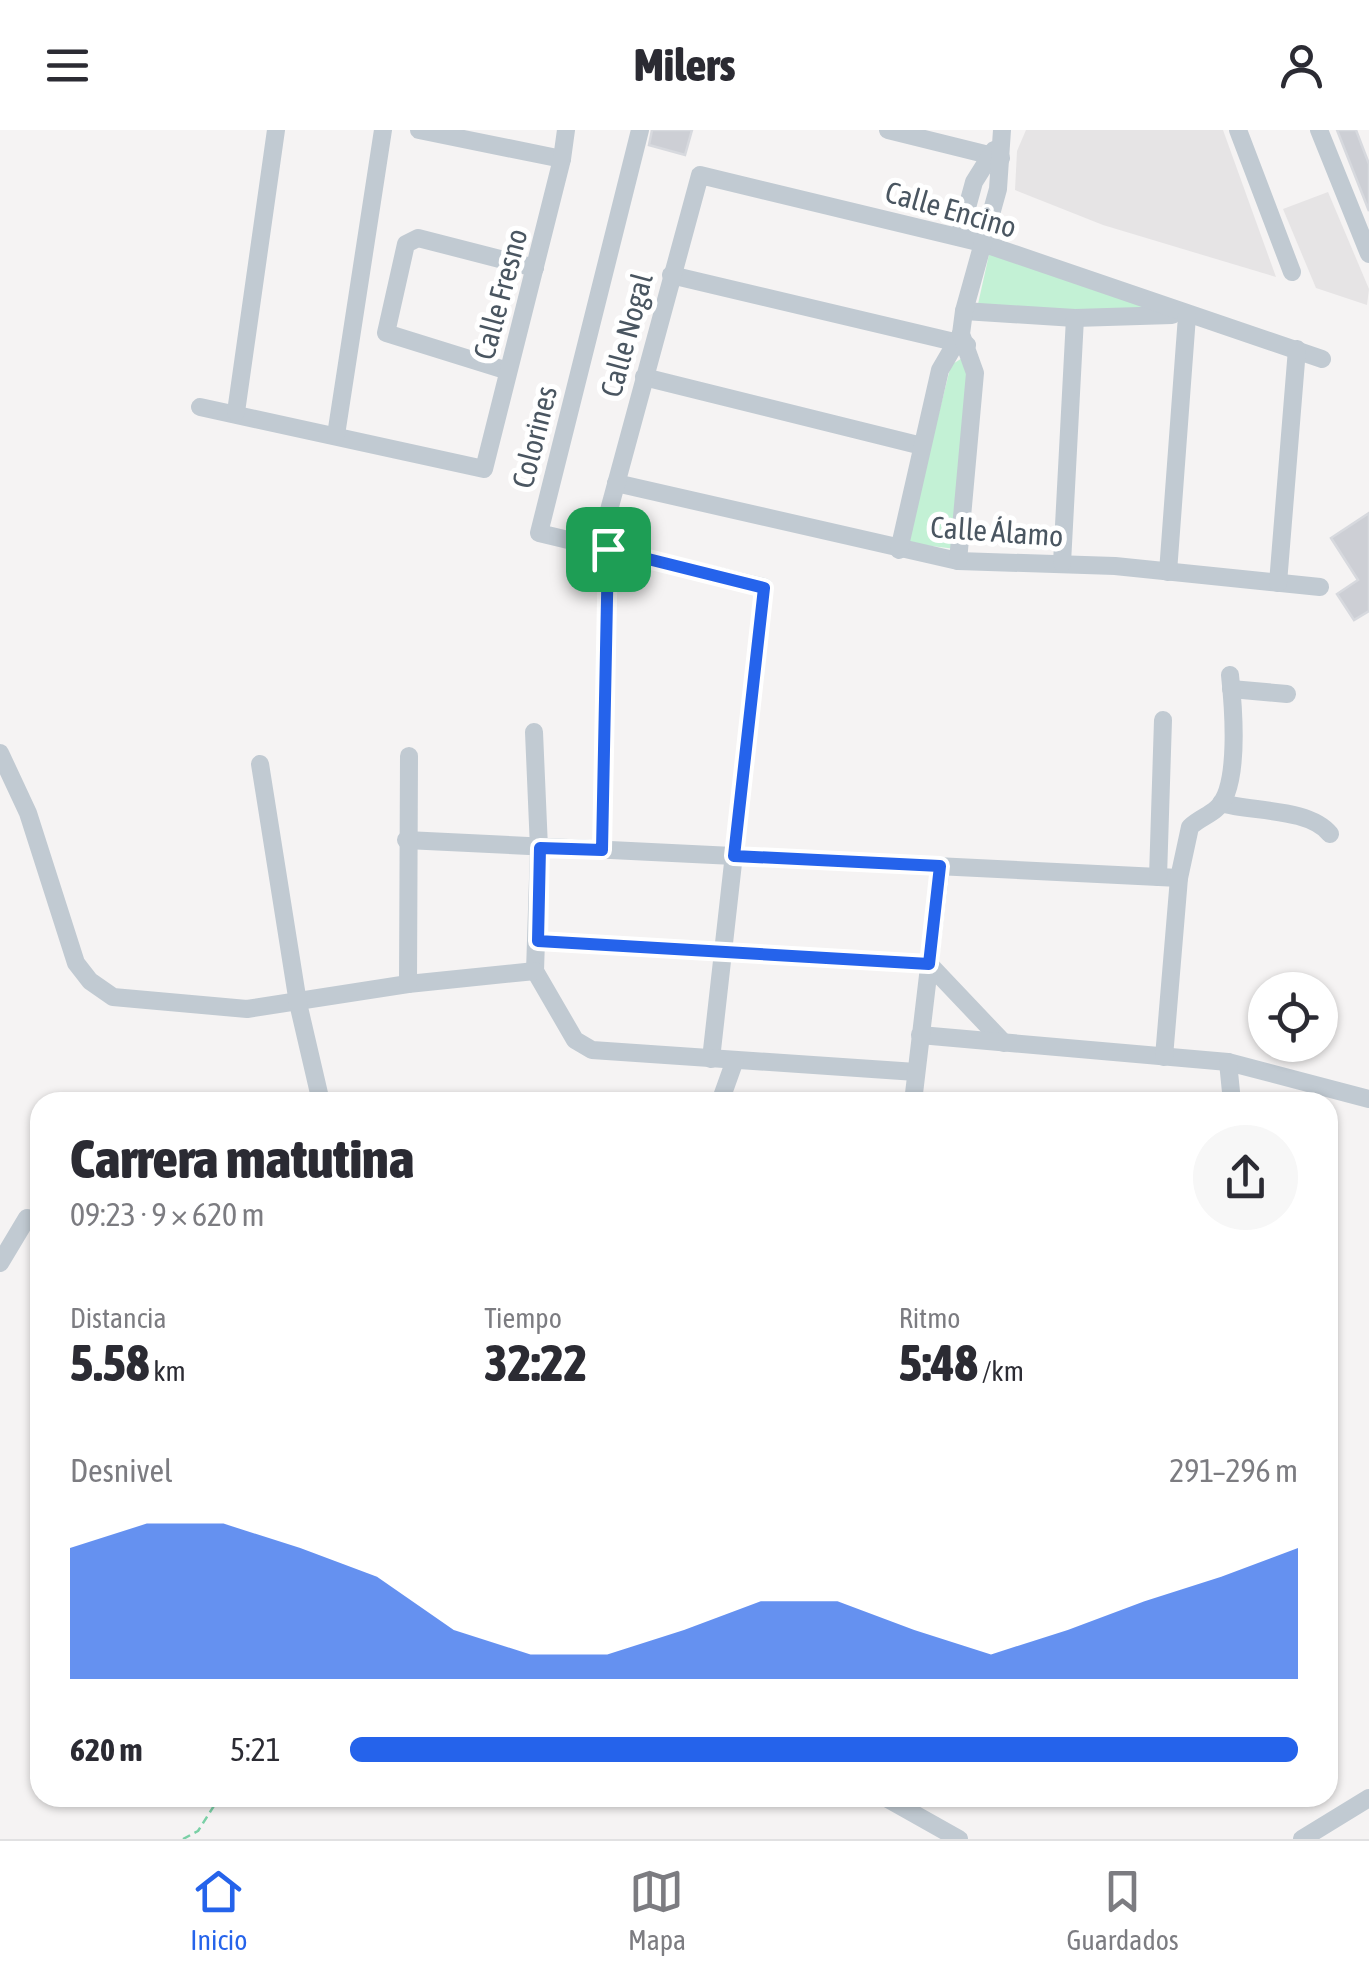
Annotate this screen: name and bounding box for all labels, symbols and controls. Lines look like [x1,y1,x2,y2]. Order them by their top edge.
icon: menu [40,38,95,93]
icon: person [1274,38,1329,93]
text: Milers [634,39,735,91]
street label: Calle Encino [882,174,1020,244]
street label: Calle Fresno [466,225,534,363]
street label: Calle Nogal [593,269,659,401]
street label: Colorines [505,382,563,492]
pin [566,507,651,592]
street label: Calle Álamo [929,509,1065,553]
icon: arrive [581,522,636,577]
map controls [1248,972,1338,1062]
button: locate [1248,972,1338,1062]
button: share [1193,1125,1298,1230]
text: Carrera matutina [70,1127,414,1190]
text: 09:23 · 9 × 620 m [70,1196,264,1233]
text: Distancia [70,1302,167,1334]
text: Tiempo [484,1302,562,1334]
text: Ritmo [899,1302,960,1334]
text: 5.58 [70,1334,149,1392]
text: 32:22 [484,1334,587,1392]
text: 5:48 [899,1334,978,1392]
text: km [149,1355,186,1387]
text: /km [978,1355,1024,1387]
text: Desnivel [70,1452,173,1489]
text: 291–296 m [1169,1452,1298,1489]
text: 620 m [70,1731,143,1768]
text: 5:21 [230,1731,281,1768]
tab: Inicio [190,1864,247,1956]
tab: Mapa [628,1864,686,1956]
tab: Guardados [1066,1864,1179,1956]

